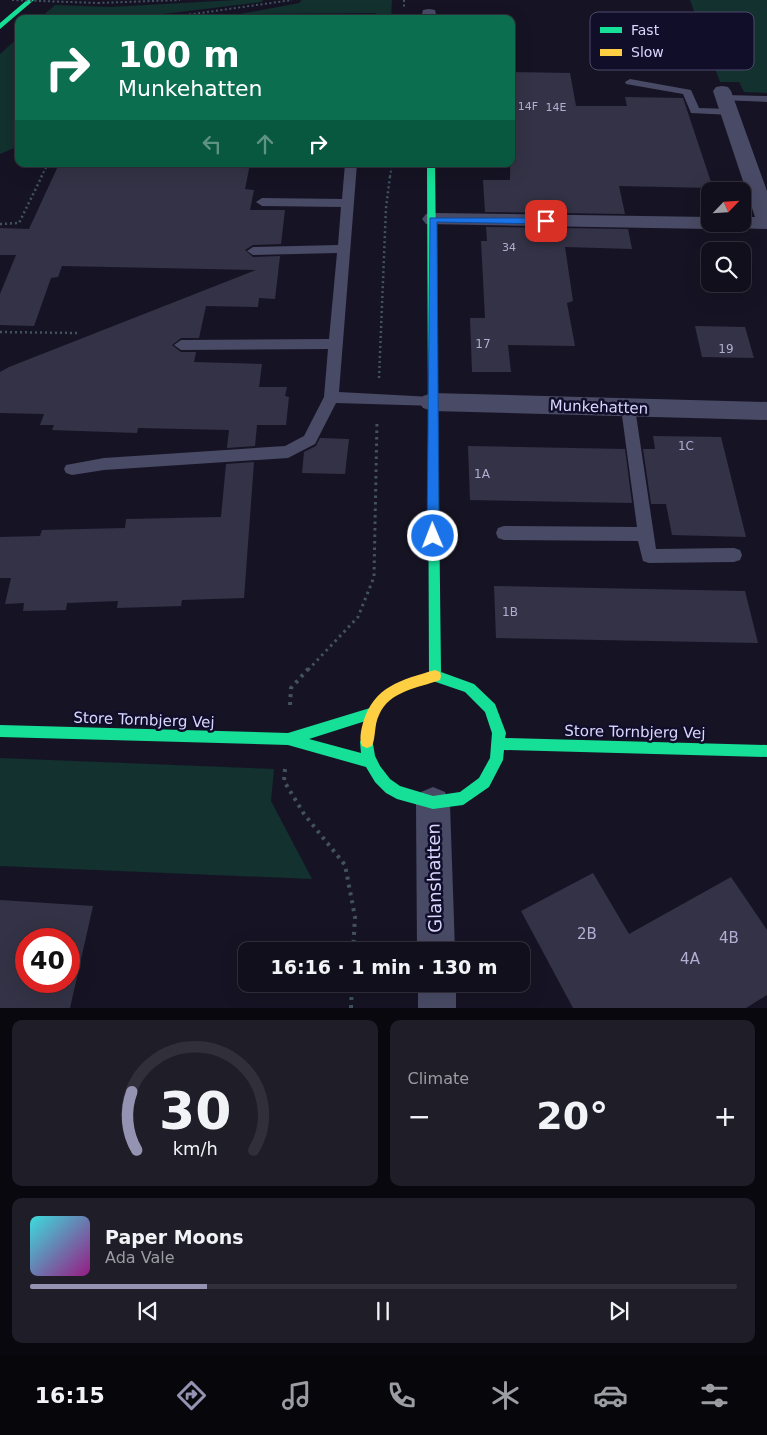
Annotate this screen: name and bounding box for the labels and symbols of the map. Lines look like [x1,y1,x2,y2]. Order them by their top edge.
legend [590,12,754,70]
text: Fast [631,22,660,38]
text: Slow [631,44,664,60]
house number: 14F [518,100,538,113]
house number: 14E [546,101,567,114]
north arrow [701,182,751,232]
pin [525,200,567,242]
house number: 34 [502,241,516,254]
house number: 17 [475,337,491,351]
house number: 19 [718,342,734,356]
street label: Munkehatten [549,396,649,418]
house number: 1C [678,439,694,453]
house number: 1A [474,467,491,481]
position arrow [406,509,458,561]
house number: 1B [502,605,518,619]
street label: Store Tornbjerg Vej [73,709,215,731]
street label: Store Tornbjerg Vej [564,722,706,742]
street label: Glanshatten [423,823,445,933]
house number: 2B [577,925,597,943]
speed limit sign: 40 [15,928,80,993]
house number: 4B [719,929,739,947]
house number: 4A [680,950,701,968]

